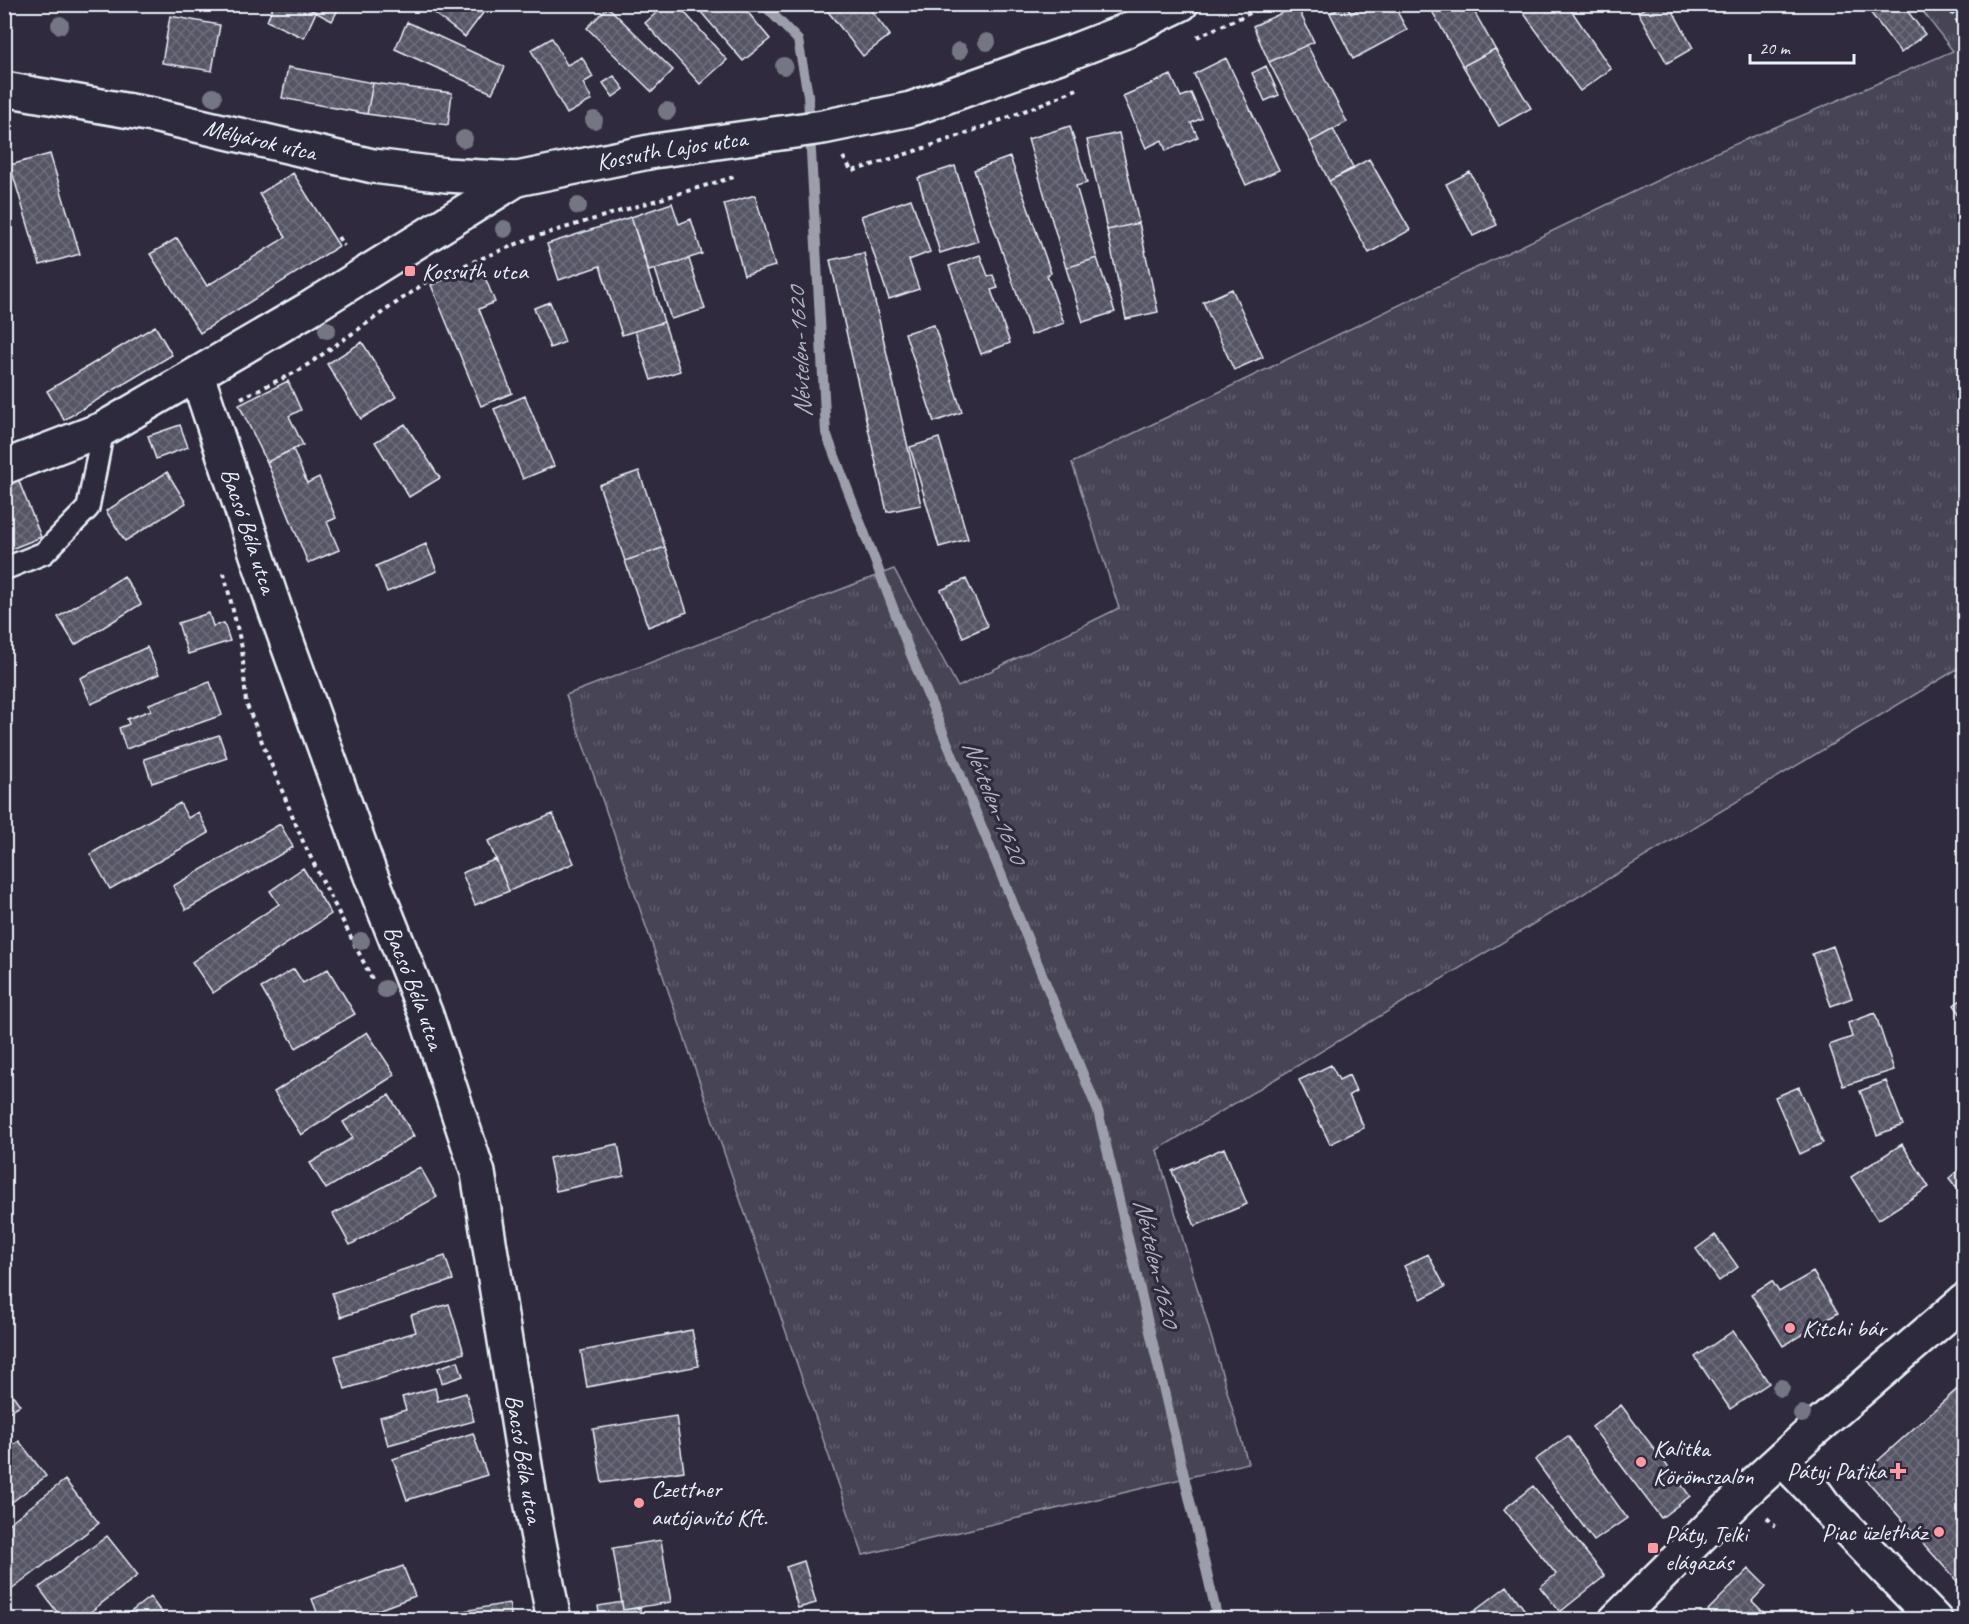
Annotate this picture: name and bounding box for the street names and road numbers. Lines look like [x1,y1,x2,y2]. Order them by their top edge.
street label: Mélyárok utca [201,112,321,168]
street label: Kossuth Lajos utca [594,123,751,177]
street label: Bacsó Béla utca [214,464,284,599]
street label: Bacsó Béla utca [377,921,452,1055]
street label: Bacsó Béla utca [499,1392,550,1528]

